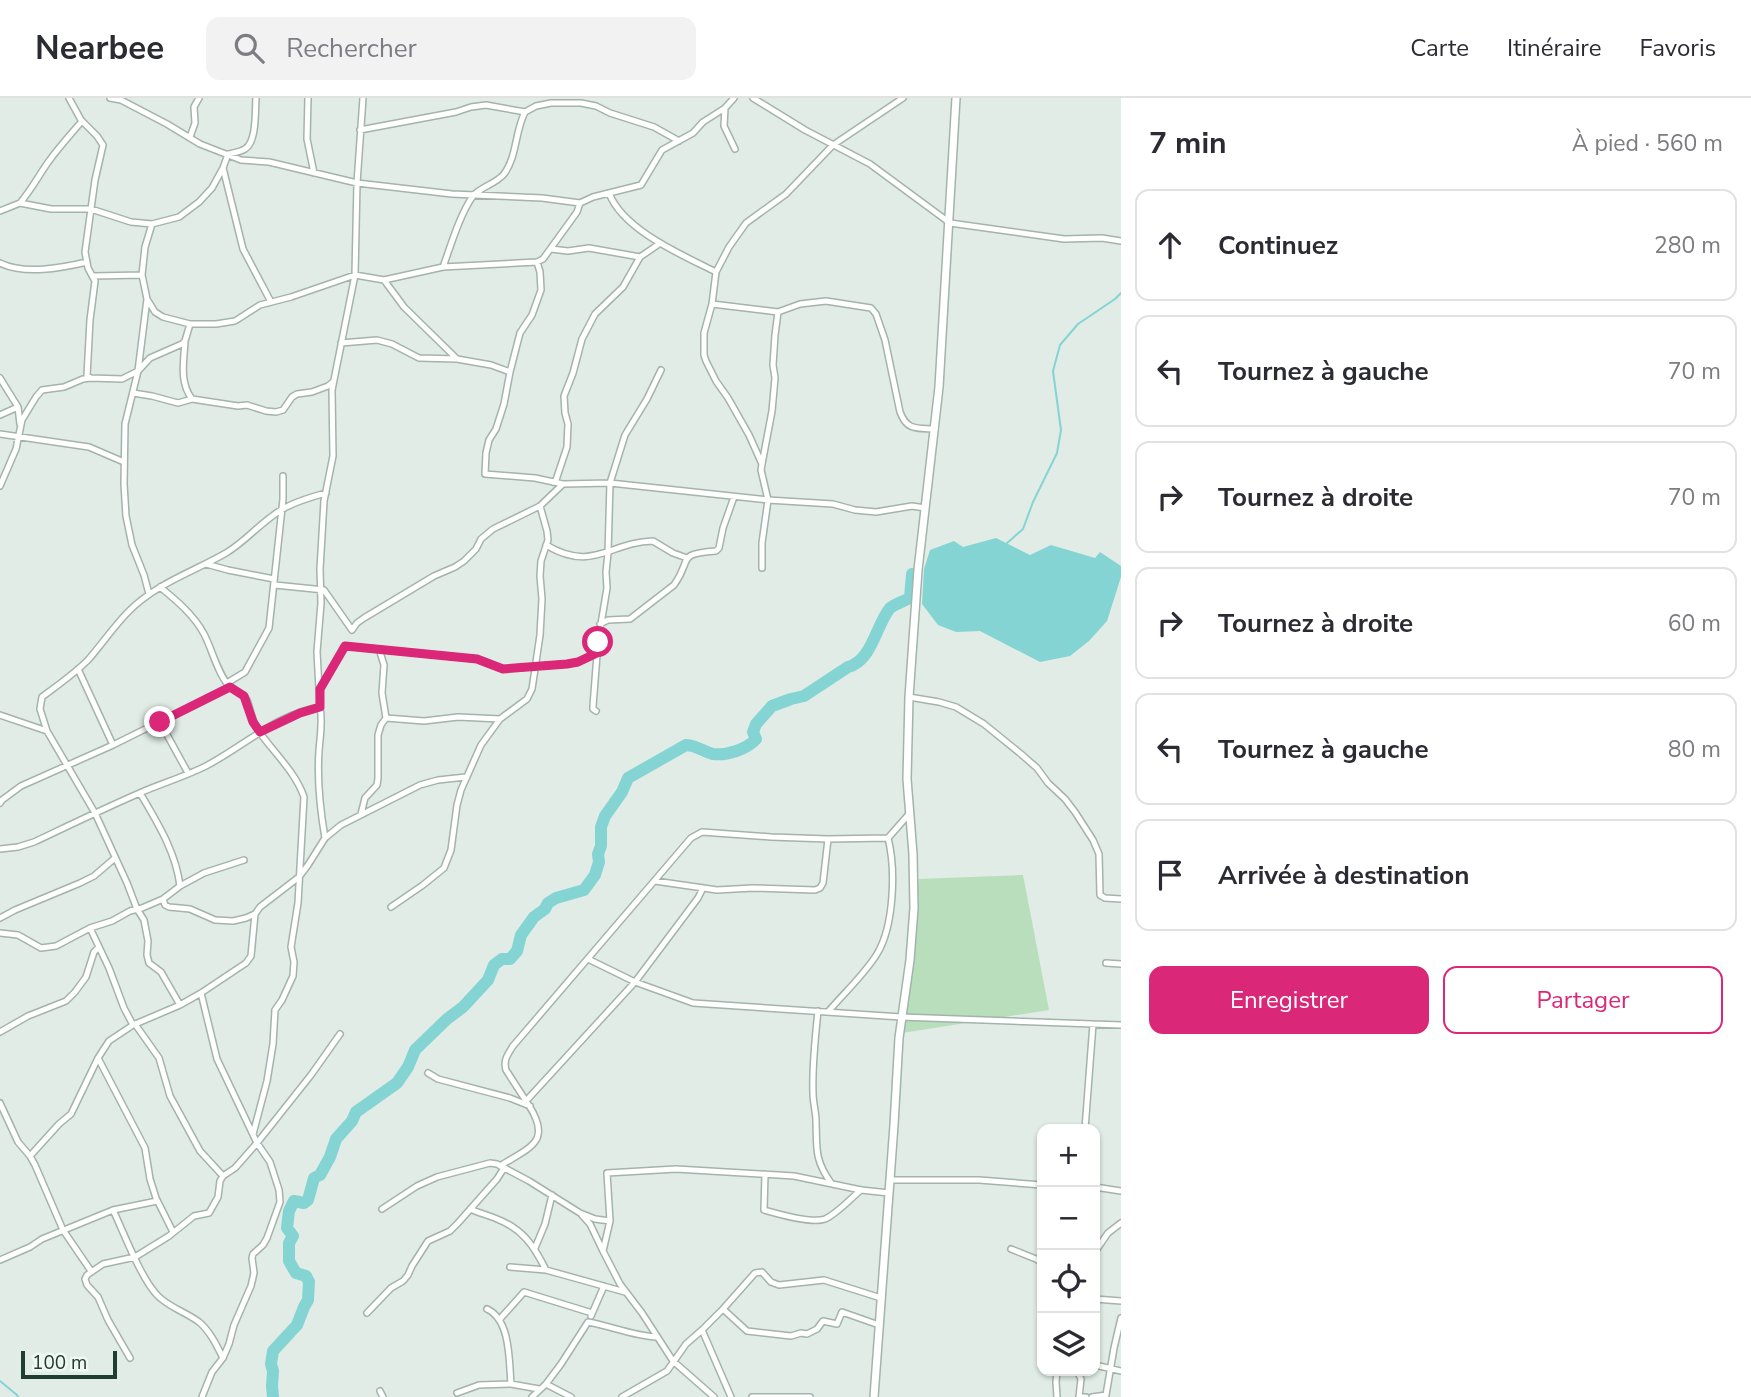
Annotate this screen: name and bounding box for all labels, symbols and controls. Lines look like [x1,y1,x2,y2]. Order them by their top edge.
search box [206,17,696,80]
text: Nearbee [35,26,164,71]
icon: search [230,29,268,67]
text: Rechercher [286,31,417,66]
text: Carte [1410,32,1469,64]
text: Itinéraire [1507,32,1601,64]
text: Favoris [1639,32,1716,64]
text: 7 min [1149,123,1227,164]
text: À pied · 560 m [1572,128,1723,159]
icon: ahead [1151,226,1189,264]
text: Continuez [1218,228,1338,263]
text: 280 m [1654,230,1721,261]
icon: left [1151,352,1189,390]
text: Tournez à gauche [1218,354,1429,389]
text: 70 m [1668,356,1721,387]
icon: right [1151,478,1189,516]
text: Tournez à droite [1218,480,1413,515]
text: 70 m [1668,482,1721,513]
icon: right [1151,604,1189,642]
text: Tournez à droite [1218,606,1413,641]
text: 60 m [1668,608,1721,639]
route start [582,626,613,657]
route end [144,706,175,737]
icon: left [1151,730,1189,768]
text: Tournez à gauche [1218,732,1429,767]
text: 80 m [1668,734,1721,765]
icon: arrive [1151,856,1189,894]
text: Arrivée à destination [1218,858,1469,893]
button: Enregistrer [1149,966,1429,1034]
button: Partager [1443,966,1723,1034]
map controls [1037,1124,1100,1376]
button: + [1037,1124,1100,1187]
button: − [1037,1187,1100,1250]
button: locate [1037,1250,1100,1313]
button: layers [1037,1313,1100,1376]
scale bar [21,1348,117,1380]
text: 100 m [32,1350,87,1376]

